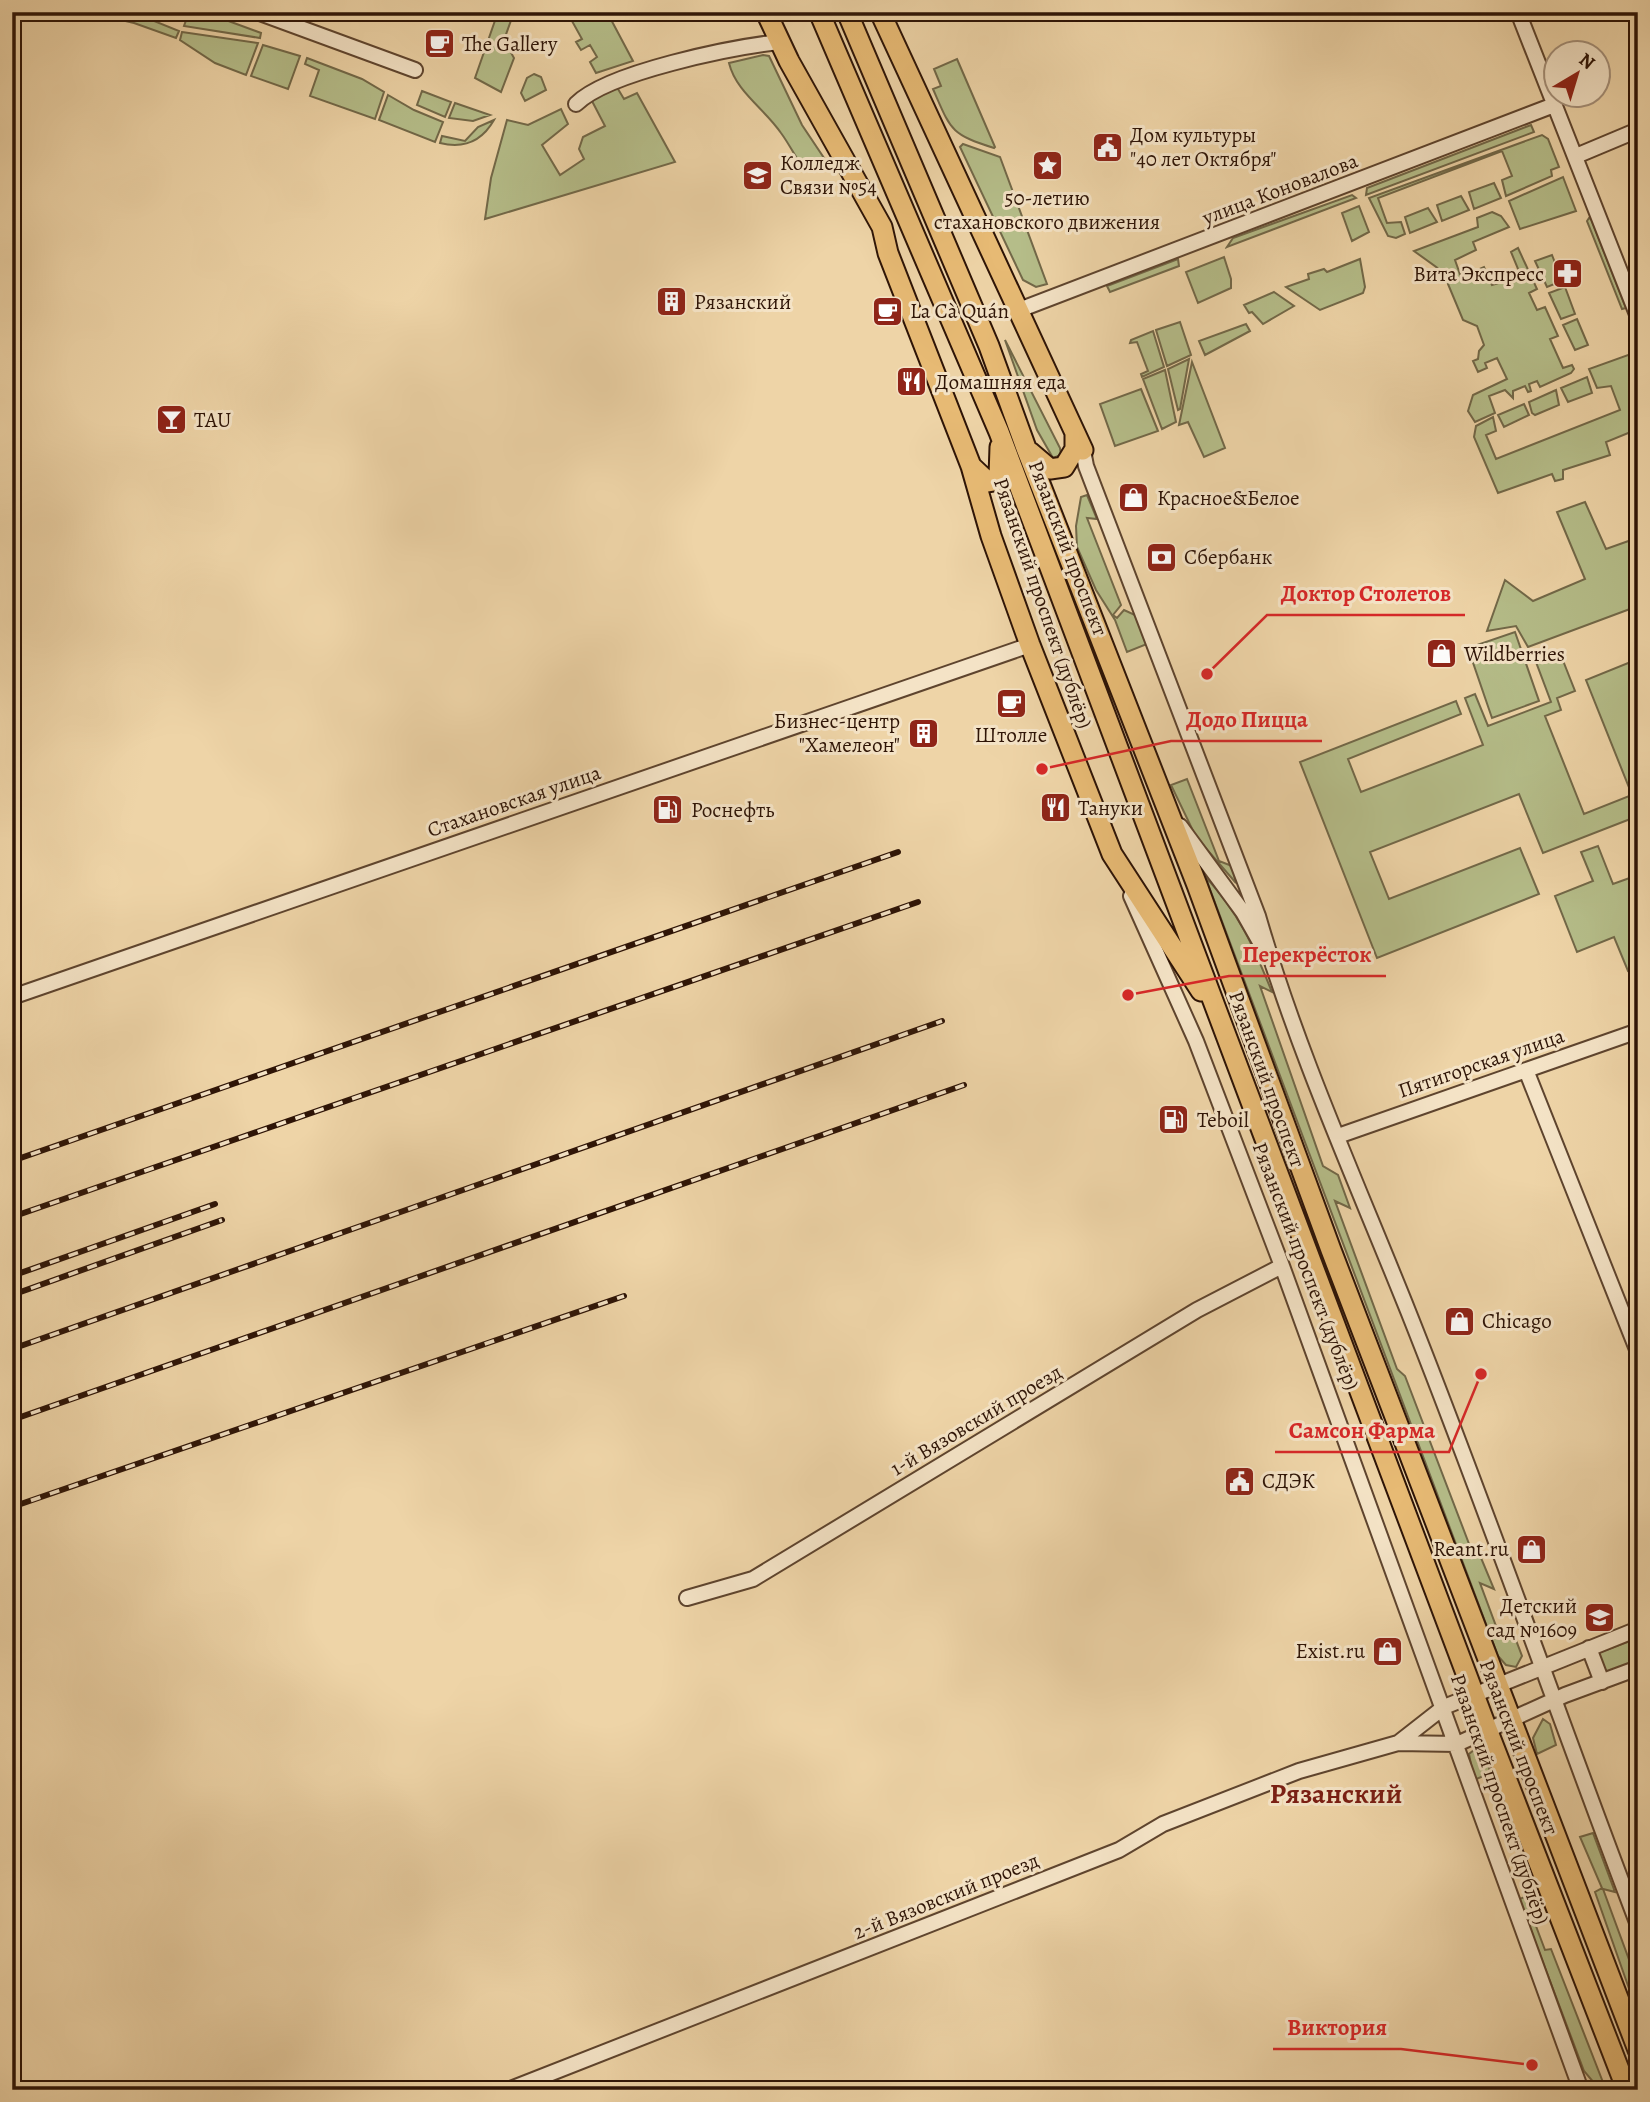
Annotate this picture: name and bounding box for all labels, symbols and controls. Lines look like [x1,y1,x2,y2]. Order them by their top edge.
cafe icon: The Gallery [422,27,456,61]
place label: The Gallery [462,30,558,58]
north arrow [1542,38,1612,108]
text: N [1573,47,1600,76]
place label: Дом культуры "40 лет Октября" [1130,121,1277,173]
public building icon: Дом культуры "40 лет Октября" [1090,130,1124,164]
street label: улица Коновалова [1197,146,1362,232]
place label: Колледж Связи №54 [780,149,877,201]
place icon: 50-летию стахановского движения [1030,149,1064,183]
school or university icon: Колледж Связи №54 [740,158,774,192]
place label: 50-летию стахановского движения [934,184,1160,236]
pharmacy icon: Вита Экспресс [1550,257,1584,291]
place label: Вита Экспресс [1413,260,1544,288]
building icon: Рязанский [654,285,688,319]
place label: Рязанский [694,288,791,316]
cafe icon: La Cà Quán [870,294,904,328]
place label: La Cà Quán [910,297,1009,325]
restaurant icon: Домашняя еда [895,365,929,399]
place label: Домашняя еда [935,368,1067,396]
bar icon: TAU [154,403,188,437]
place label: TAU [194,406,231,434]
street label: Рязанский проспект [1022,456,1114,640]
street label: Рязанский проспект (дублёр) [987,474,1099,732]
shop icon: Красное&Белое [1117,481,1151,515]
place label: Красное&Белое [1157,484,1300,512]
bank icon: Сбербанк [1144,540,1178,574]
place label: Сбербанк [1184,543,1272,571]
callout: Доктор Столетов [1267,571,1465,615]
text: Доктор Столетов [1281,578,1451,609]
shop icon: Wildberries [1424,637,1458,671]
place label: Wildberries [1463,640,1565,668]
cafe icon: Штолле [994,686,1028,720]
callout: Додо Пицца [1171,697,1322,741]
text: Додо Пицца [1186,704,1308,735]
place label: Бизнес-центр "Хамелеон" [774,707,900,759]
building icon: Бизнес-центр "Хамелеон" [906,716,940,750]
place label: Штолле [975,721,1047,749]
street label: Стахановская улица [424,758,605,844]
restaurant icon: Тануки [1038,791,1072,825]
fuel station icon: Роснефть [651,793,685,827]
place label: Тануки [1078,794,1143,822]
place label: Роснефть [691,796,774,824]
callout: Перекрёсток [1229,932,1386,976]
text: Перекрёсток [1242,939,1372,970]
street label: Рязанский проспект [1222,987,1312,1171]
street label: Пятигорская улица [1394,1021,1568,1105]
fuel station icon: Teboil [1157,1103,1191,1137]
place label: Teboil [1197,1106,1249,1134]
street label: Рязанский проспект (дублёр) [1246,1138,1366,1394]
shop icon: Chicago [1442,1304,1476,1338]
place label: Chicago [1482,1307,1552,1335]
street label: 1-й Вязовский проезд [885,1358,1067,1482]
callout: Самсон Фарма [1275,1408,1449,1452]
text: Самсон Фарма [1289,1415,1435,1446]
public building icon: СДЭК [1222,1464,1256,1498]
place label: СДЭК [1262,1467,1316,1495]
shop icon: Reant.ru [1515,1532,1549,1566]
place label: Reant.ru [1433,1535,1510,1563]
place label: Детский сад №1609 [1486,1592,1577,1644]
school or university icon: Детский сад №1609 [1583,1601,1617,1635]
shop icon: Exist.ru [1371,1634,1405,1668]
place label: Exist.ru [1296,1637,1366,1665]
street label: Рязанский проспект [1473,1655,1565,1839]
street label: Рязанский проспект (дублёр) [1444,1670,1556,1928]
district label: Рязанский [1270,1775,1402,1813]
street label: 2-й Вязовский проезд [849,1846,1043,1946]
callout: Виктория [1273,2005,1401,2049]
text: Виктория [1287,2012,1387,2043]

